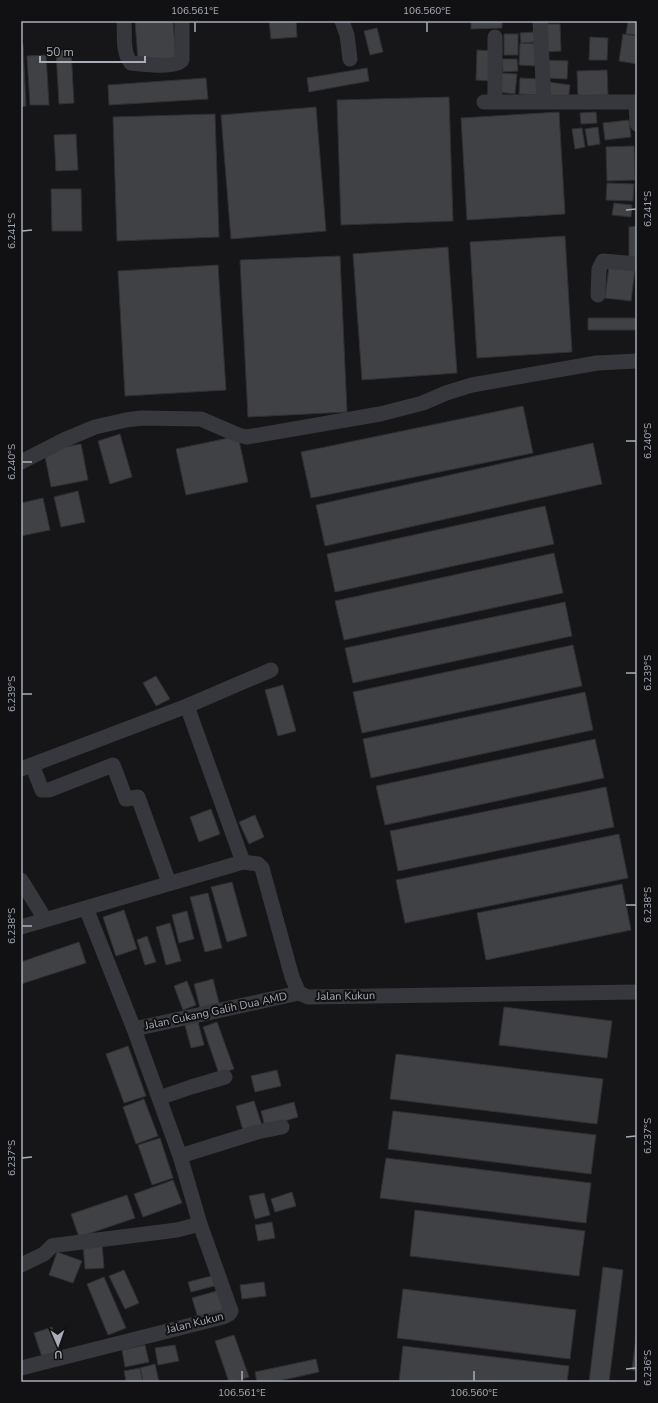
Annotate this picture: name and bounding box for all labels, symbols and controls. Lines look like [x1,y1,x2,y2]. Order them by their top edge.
text: 106.561°E [171,4,219,18]
text: 106.560°E [403,4,451,18]
scale bar [40,38,145,64]
text: 50 m [46,44,74,60]
text: 6.241°S [641,191,655,227]
text: 6.241°S [5,213,19,249]
text: 6.240°S [641,423,655,459]
text: 6.240°S [5,444,19,480]
text: 6.239°S [641,655,655,691]
text: 6.239°S [5,676,19,712]
text: 6.238°S [641,887,655,923]
text: 6.238°S [5,908,19,944]
street label: Jalan Kukun [316,988,375,1004]
street label: Jalan Cukang Galih Dua AMD [143,989,289,1034]
text: 6.237°S [641,1118,655,1154]
text: 6.237°S [5,1140,19,1176]
street label: Jalan Kukun [164,1309,225,1338]
north arrow [38,1325,78,1365]
text: U [54,1347,63,1362]
text: 6.236°S [641,1350,655,1386]
text: 106.561°E [218,1386,266,1400]
text: 106.560°E [450,1386,498,1400]

